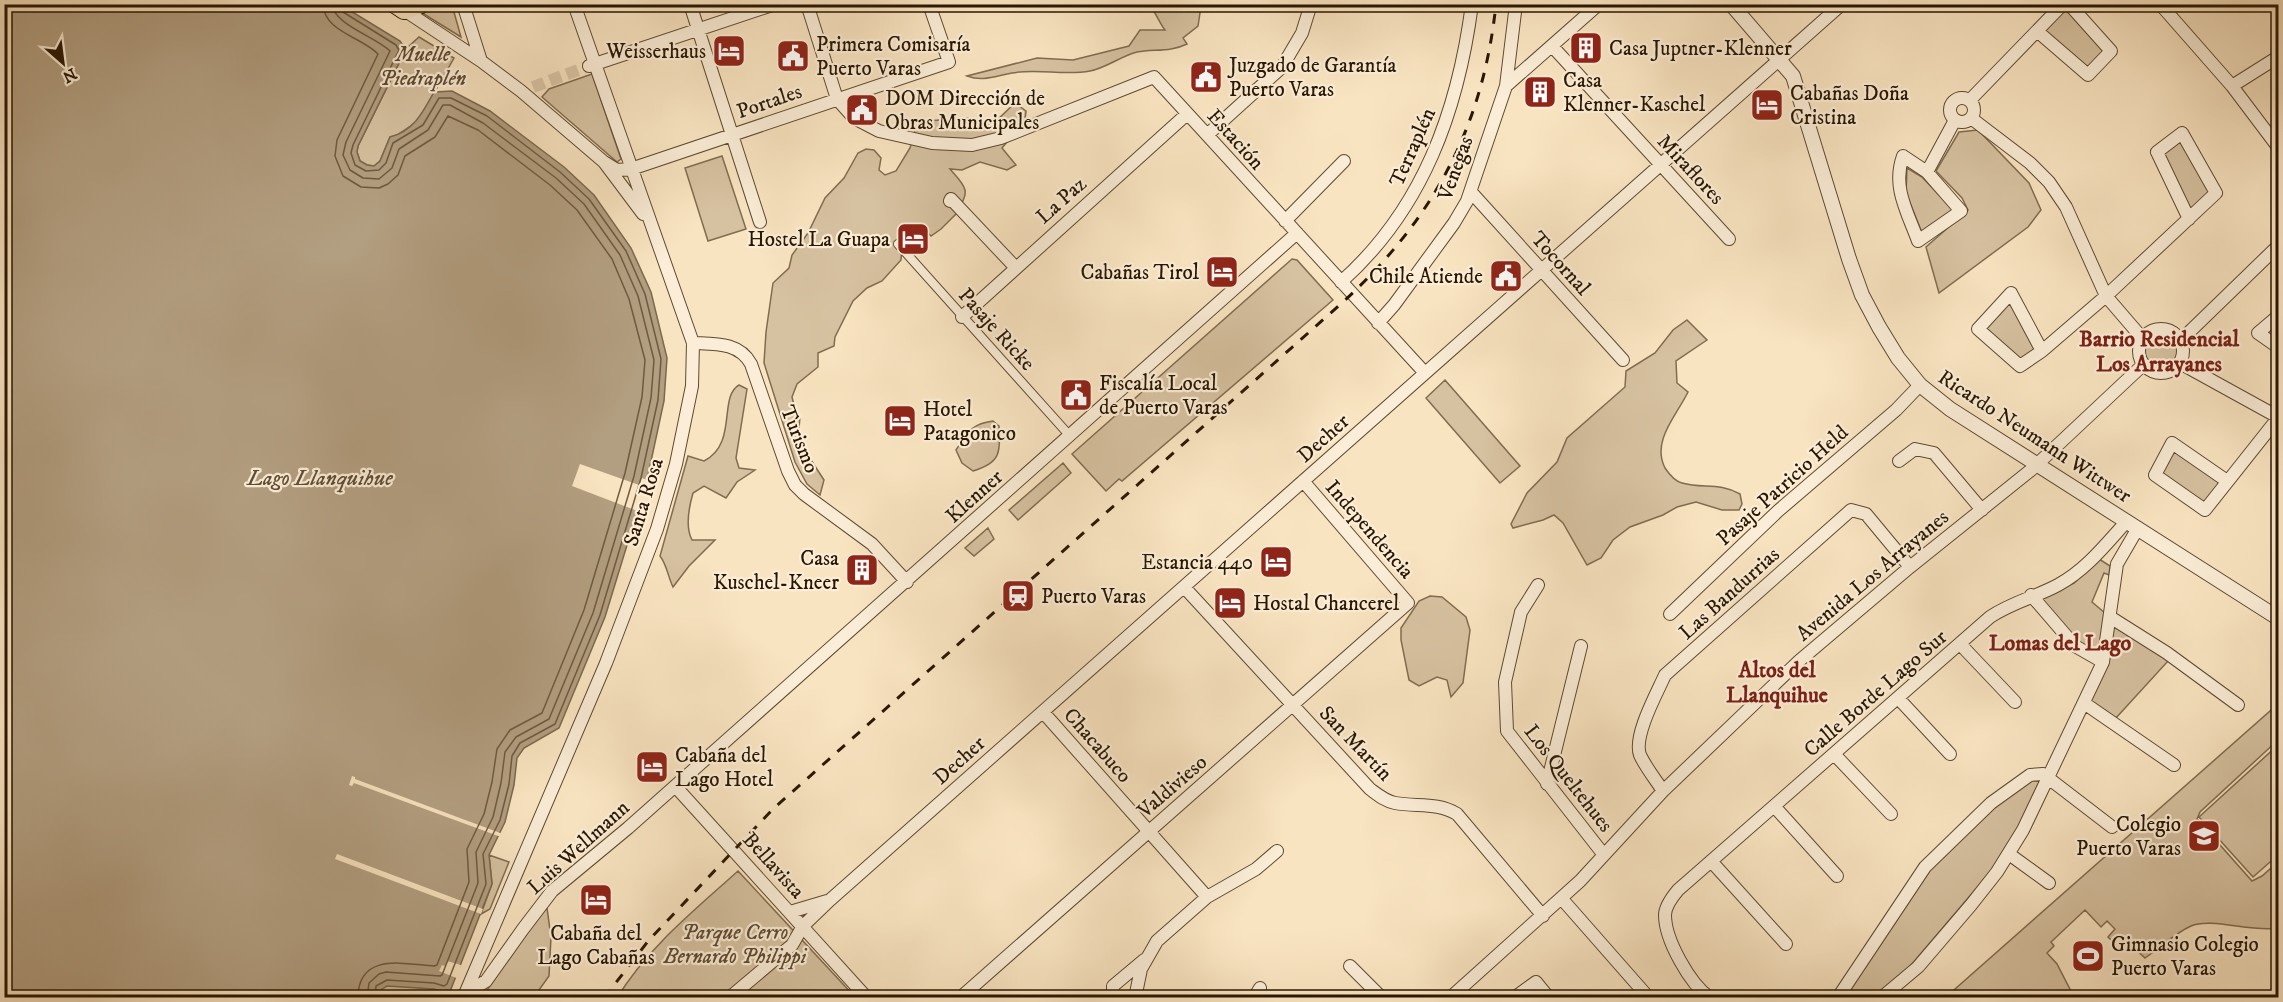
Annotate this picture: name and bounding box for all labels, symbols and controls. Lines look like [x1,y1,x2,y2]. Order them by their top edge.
building icon: Casa Juptner-Klenner [1568,30,1604,66]
place label: Primera Comisaría Puerto Varas [816,32,971,82]
north arrow [33,33,93,93]
hotel icon: Weisserhaus [711,33,747,69]
place label: Casa Juptner-Klenner [1609,36,1792,62]
public building icon: Primera Comisaría Puerto Varas [775,38,811,74]
place label: Weisserhaus [605,39,706,65]
park label: Muelle Piedraplén [380,42,467,92]
place label: Juzgado de Garantía Puerto Varas [1227,53,1397,103]
public building icon: Juzgado de Garantía Puerto Varas [1188,59,1224,95]
text: N [59,63,80,87]
place label: Casa Klenner-Kaschel [1563,68,1706,118]
building icon: Casa Klenner-Kaschel [1522,74,1558,110]
street label: Portales [733,79,805,125]
place label: Cabañas Doña Cristina [1790,81,1909,131]
place label: DOM Dirección de Obras Municipales [885,86,1045,136]
hotel icon: Cabañas Doña Cristina [1749,87,1785,123]
public building icon: DOM Dirección de Obras Municipales [844,92,880,128]
street label: Estación [1201,104,1269,176]
street label: Terraplén [1384,104,1442,191]
street label: Miraflores [1651,129,1729,210]
street label: Venegas [1432,133,1480,205]
street label: La Paz [1031,171,1092,230]
hotel icon: Hostel La Guapa [895,221,931,257]
street label: Tocornal [1525,226,1596,302]
place label: Hostel La Guapa [747,227,890,253]
hotel icon: Cabañas Tirol [1204,254,1240,290]
public building icon: Chile Atiende [1488,258,1524,294]
place label: Cabañas Tirol [1080,260,1200,286]
place label: Chile Atiende [1369,264,1483,290]
street label: Pasaje Ricke [952,283,1040,377]
district label: Barrio Residencial Los Arrayanes [2079,326,2239,378]
street label: Ricardo Neumann Wittwer [1933,365,2136,509]
place label: Fiscalía Local de Puerto Varas [1099,371,1228,421]
public building icon: Fiscalía Local de Puerto Varas [1058,377,1094,413]
place label: Hotel Patagonico [923,397,1016,447]
street label: Turismo [774,402,824,477]
hotel icon: Hotel Patagonico [882,403,918,439]
street label: Decher [1292,409,1355,469]
street label: Pasaje Patricio Held [1711,419,1854,552]
street label: Santa Rosa [618,455,670,550]
street label: Klenner [941,464,1009,529]
water label: Lago Llanquihue [245,465,393,493]
street label: Independencia [1319,475,1419,584]
street label: Avenida Los Arrayanes [1791,504,1954,647]
street label: Las Bandurrias [1674,542,1785,646]
hotel icon: Estancia 440 [1258,544,1294,580]
place label: Casa Kuschel-Kneer [713,546,839,596]
place label: Estancia 440 [1141,550,1253,576]
building icon: Casa Kuschel-Kneer [844,552,880,588]
station icon: Puerto Varas [1000,578,1036,614]
place label: Puerto Varas [1041,584,1146,610]
hotel icon: Hostal Chancerel [1212,585,1248,621]
place label: Hostal Chancerel [1253,591,1400,617]
street label: Calle Borde Lago Sur [1799,624,1953,763]
district label: Lomas del Lago [1989,630,2132,657]
district label: Altos del Llanquihue [1726,657,1828,709]
street label: San Martín [1313,701,1397,787]
street label: Chacabuco [1058,703,1137,789]
street label: Los Queltehues [1518,720,1618,838]
street label: Decher [928,731,991,791]
place label: Cabaña del Lago Hotel [675,743,774,793]
hotel icon: Cabaña del Lago Hotel [634,749,670,785]
street label: Valdivieso [1132,749,1213,825]
street label: Luis Wellmann [522,795,635,900]
place label: Colegio Puerto Varas [2076,812,2181,862]
school or university icon: Colegio Puerto Varas [2186,818,2222,854]
street label: Bellavista [737,827,810,904]
hotel icon: Cabaña del Lago Cabañas [578,882,614,918]
park label: Parque Cerro Bernardo Philippi [663,920,808,970]
place label: Cabaña del Lago Cabañas [537,921,655,971]
place label: Gimnasio Colegio Puerto Varas [2111,932,2259,982]
sports icon: Gimnasio Colegio Puerto Varas [2070,938,2106,974]

